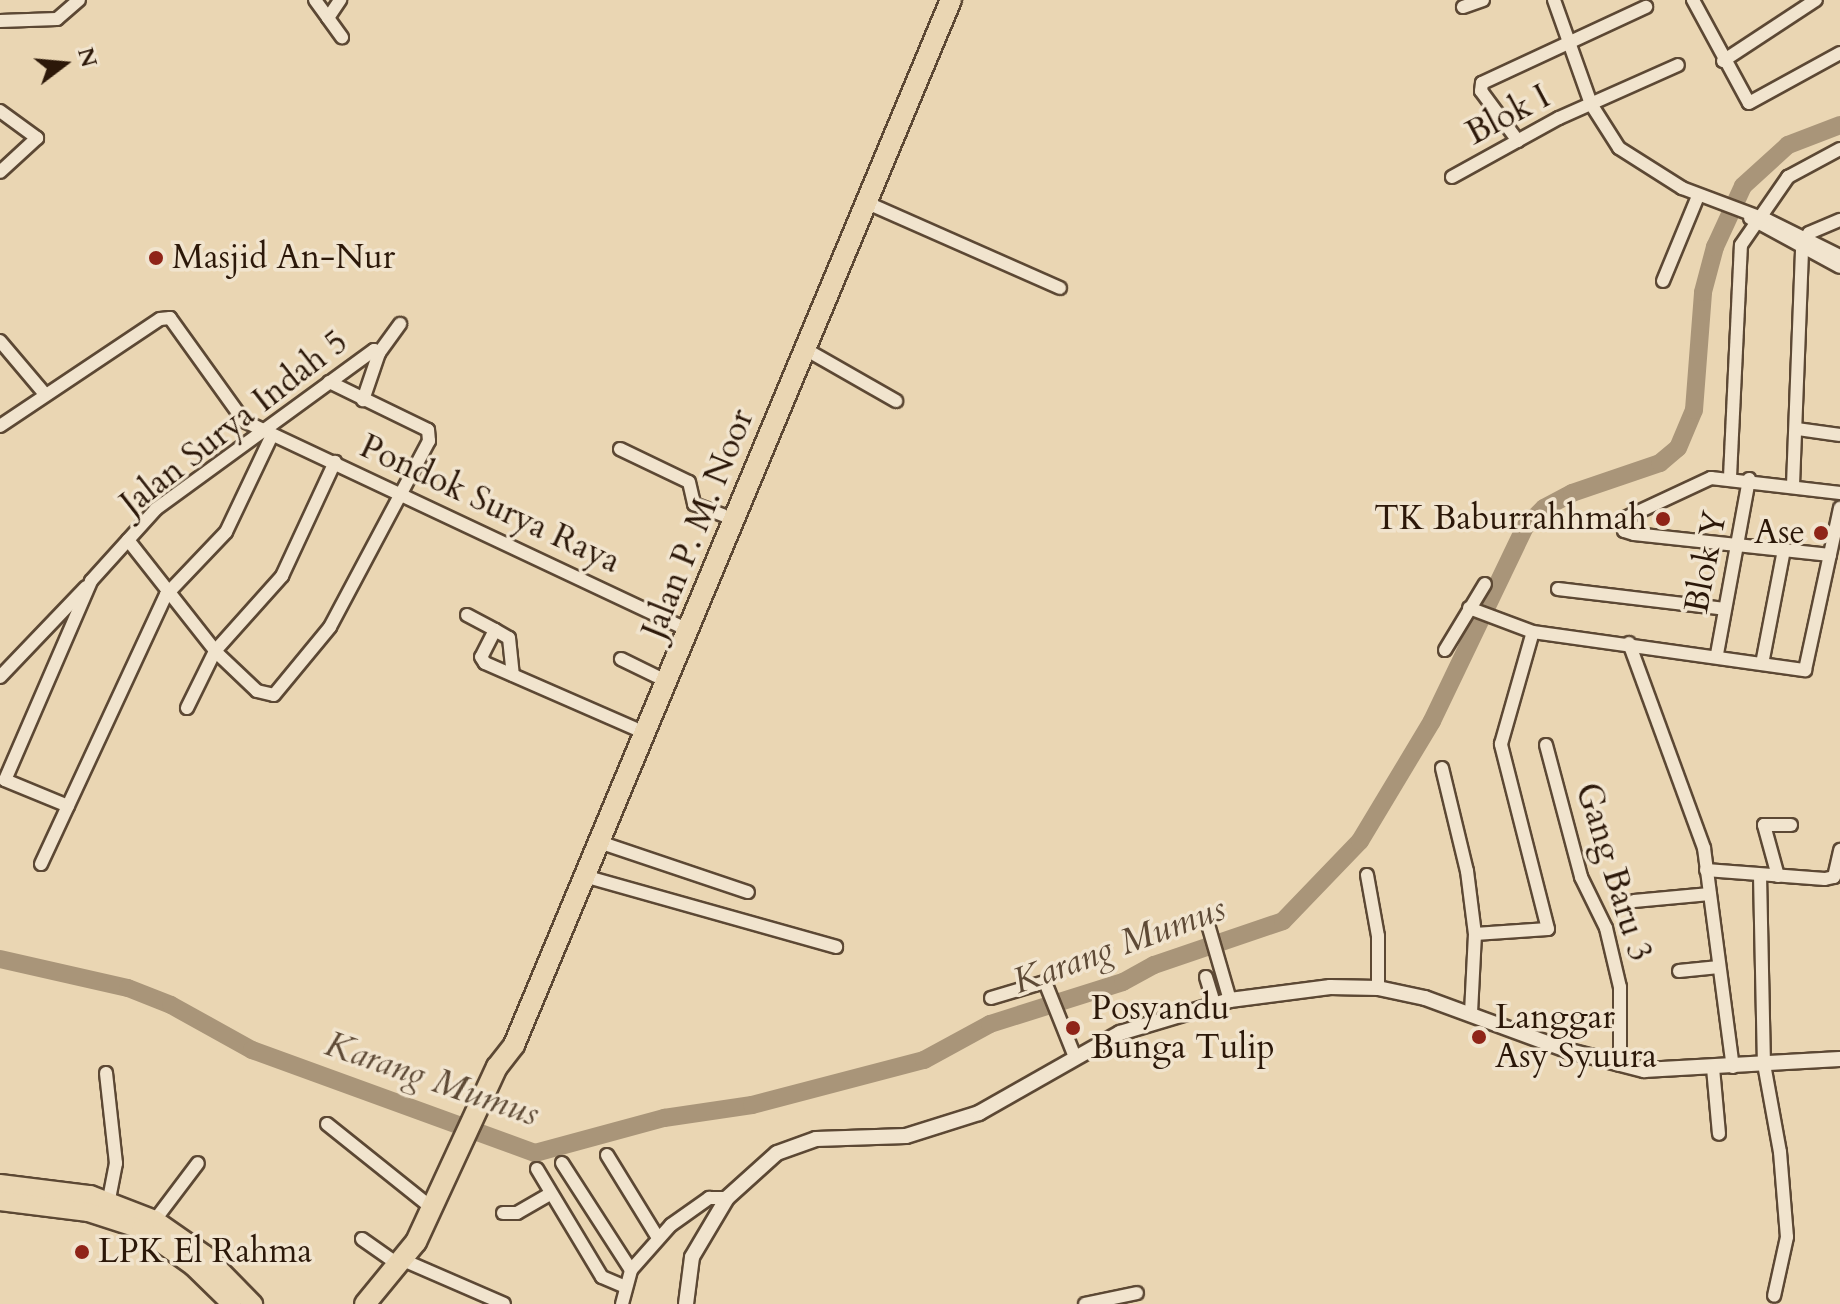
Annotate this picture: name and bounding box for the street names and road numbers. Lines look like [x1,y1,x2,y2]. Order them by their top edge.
street label: Blok I [1459,76,1557,154]
street label: Jalan Surya Indah 5 [112,322,356,524]
street label: Jalan P. M. Noor [633,403,763,645]
street label: Pondok Surya Raya [353,426,627,582]
street label: Blok Y [1676,508,1736,616]
street label: Gang Baru 3 [1568,778,1660,966]

